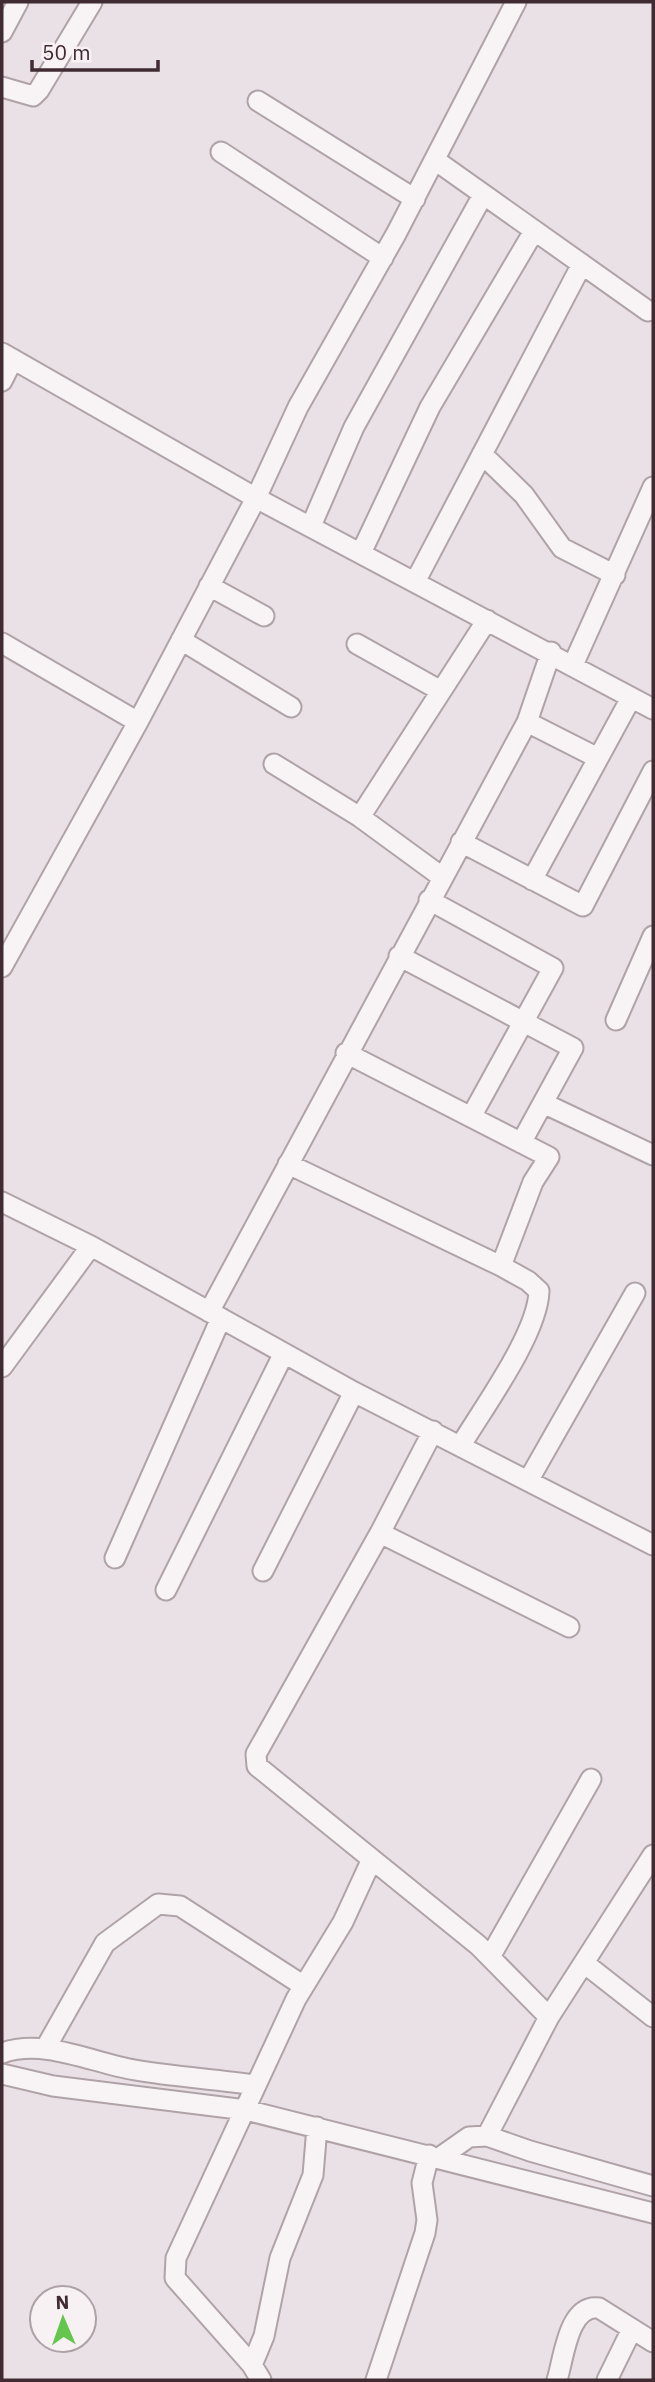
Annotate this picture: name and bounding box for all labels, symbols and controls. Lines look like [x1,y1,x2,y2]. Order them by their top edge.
scale bar [32,28,158,72]
text: 50 m [42,38,91,66]
north arrow [28,2284,98,2354]
text: N [55,2290,70,2314]

